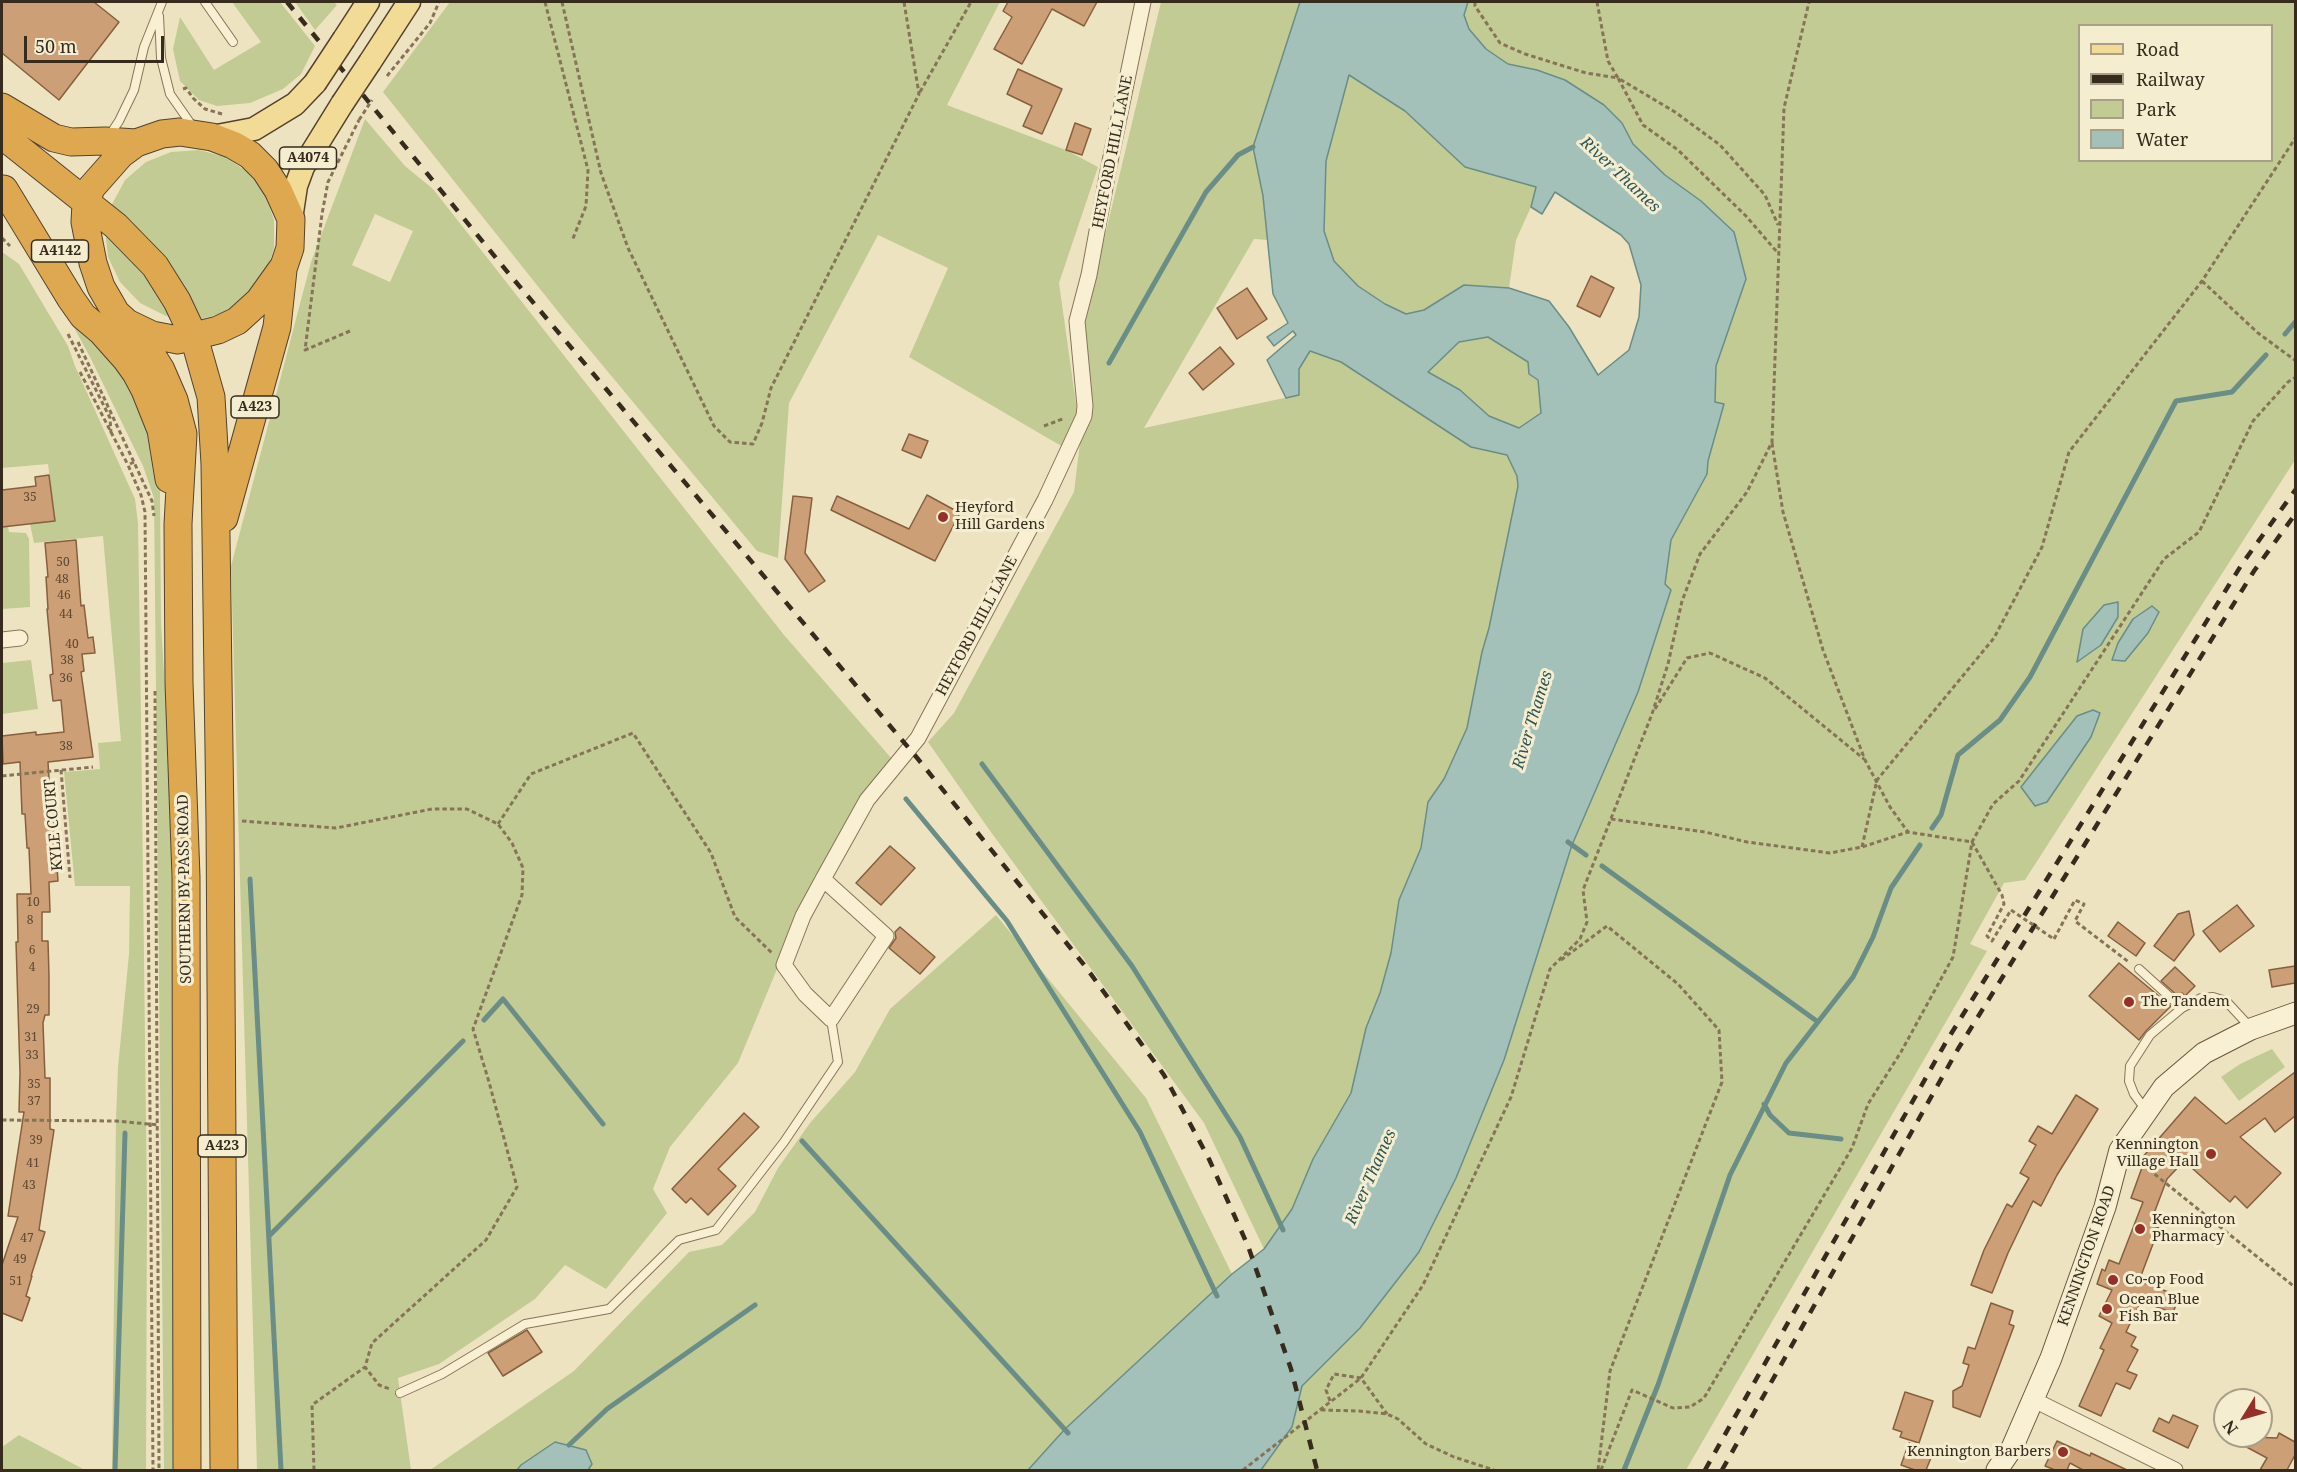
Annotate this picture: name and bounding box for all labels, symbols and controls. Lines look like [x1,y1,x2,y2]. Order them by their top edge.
scale bar [27,24,166,62]
legend [2078,24,2273,162]
text: 50 m [35,34,77,58]
text: Road [2136,37,2179,61]
text: Railway [2136,67,2205,91]
street label: HEYFORD HILL LANE [1089,74,1137,230]
text: Park [2136,97,2176,121]
text: Water [2136,127,2188,151]
water label: River Thames [1576,133,1664,217]
road number: A4074 [280,147,336,169]
road number: A4142 [32,240,88,262]
road number: A423 [231,396,279,418]
house number: 35 [23,491,37,505]
place label: Heyford Hill Gardens [955,499,1045,534]
marker: Heyford Hill Gardens [936,510,950,524]
street label: HEYFORD HILL LANE [933,553,1021,699]
house number: 50 [56,556,70,570]
house number: 48 [55,573,69,587]
house number: 46 [57,589,71,603]
house number: 44 [59,608,73,622]
house number: 40 [65,638,79,652]
house number: 38 [60,654,74,668]
water label: River Thames [1509,668,1557,772]
house number: 36 [59,672,73,686]
house number: 38 [59,740,73,754]
street label: KYLE COURT [41,778,67,872]
street label: SOUTHERN BY-PASS ROAD [174,794,196,984]
house number: 10 [26,896,40,910]
house number: 8 [27,914,33,928]
house number: 6 [29,944,35,958]
house number: 4 [29,961,35,975]
place label: The Tandem [2141,993,2230,1011]
marker: The Tandem [2122,995,2136,1009]
house number: 29 [26,1003,40,1017]
house number: 31 [24,1031,38,1045]
house number: 33 [25,1049,39,1063]
house number: 35 [27,1078,41,1092]
house number: 37 [27,1095,41,1109]
water label: River Thames [1341,1127,1401,1227]
house number: 39 [29,1134,43,1148]
road number: A423 [198,1135,246,1157]
place label: Kennington Village Hall [2115,1136,2199,1171]
marker: Kennington Village Hall [2204,1147,2218,1161]
house number: 41 [26,1157,40,1171]
house number: 43 [22,1179,36,1193]
street label: KENNINGTON ROAD [2055,1183,2119,1329]
place label: Kennington Pharmacy [2152,1211,2236,1246]
marker: Kennington Pharmacy [2133,1222,2147,1236]
house number: 47 [20,1232,34,1246]
house number: 49 [13,1253,27,1267]
place label: Co-op Food [2125,1271,2204,1289]
marker: Co-op Food [2106,1273,2120,1287]
house number: 51 [9,1275,23,1289]
place label: Ocean Blue Fish Bar [2119,1291,2200,1326]
marker: Ocean Blue Fish Bar [2100,1302,2114,1316]
north arrow [2213,1388,2273,1448]
text: N [2218,1416,2243,1439]
place label: Kennington Barbers [1907,1443,2051,1461]
marker: Kennington Barbers [2056,1445,2070,1459]

